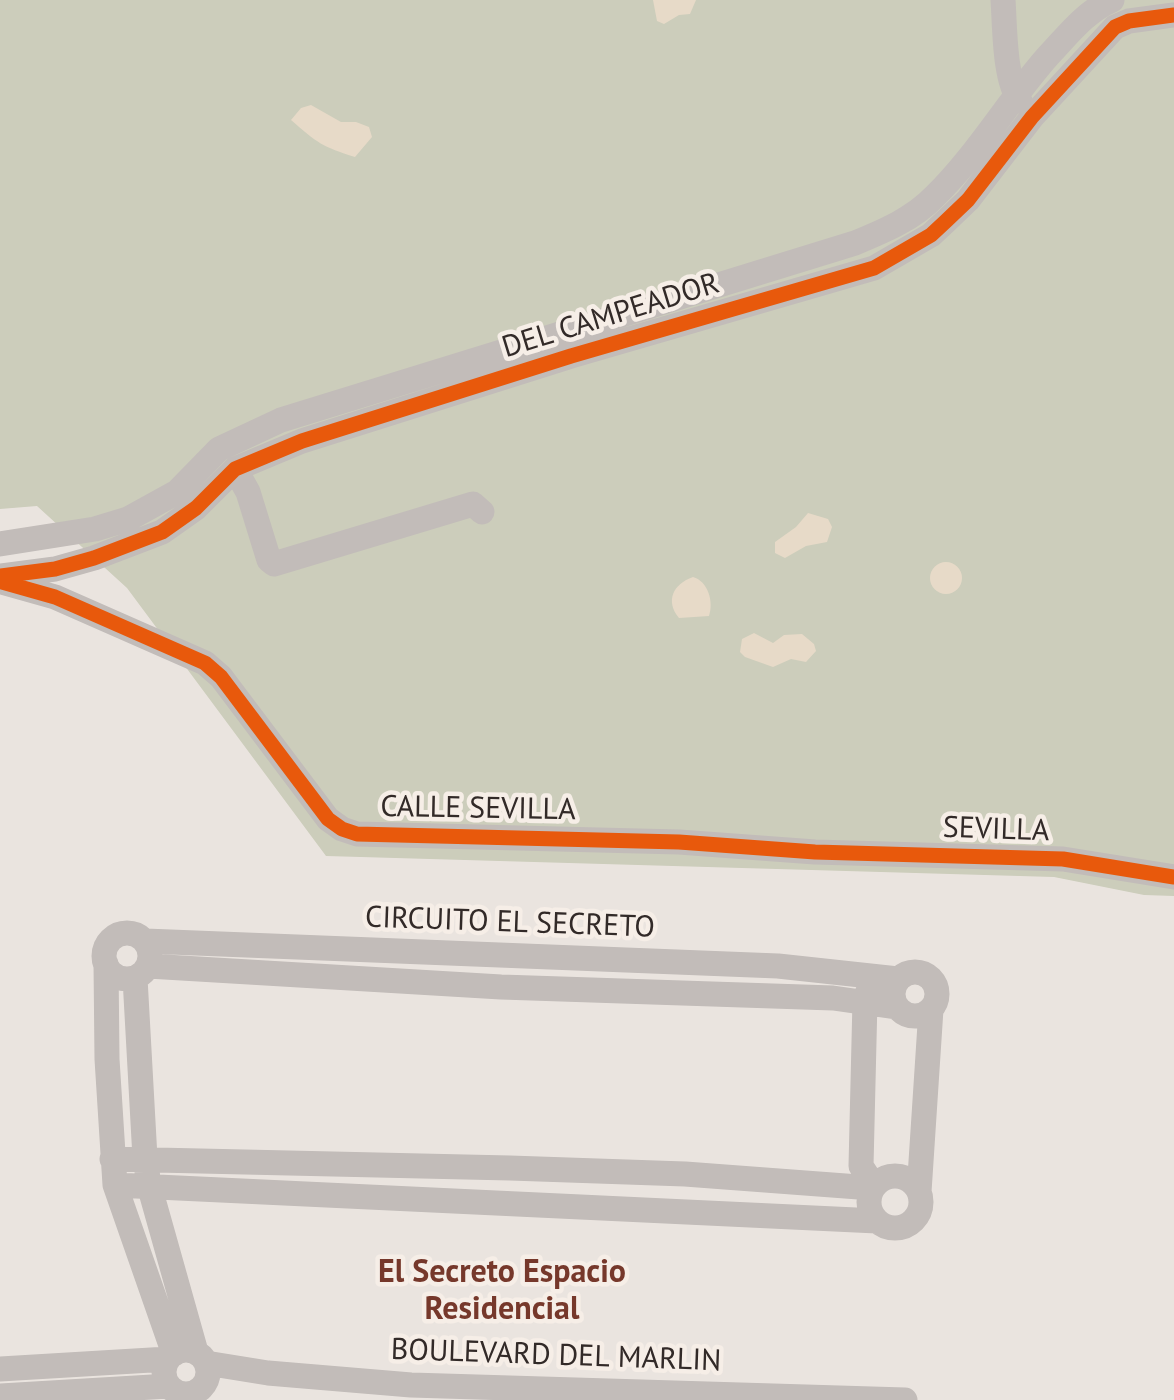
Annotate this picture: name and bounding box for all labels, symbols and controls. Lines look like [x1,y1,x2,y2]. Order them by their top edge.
street label: DEL CAMPEADOR [498,266,724,366]
street label: CALLE SEVILLA [380,789,576,829]
street label: SEVILLA [942,810,1050,850]
street label: CIRCUITO EL SECRETO [364,900,656,946]
district label: El Secreto Espacio Residencial [378,1254,626,1329]
street label: BOULEVARD DEL MARLIN [390,1332,722,1380]

